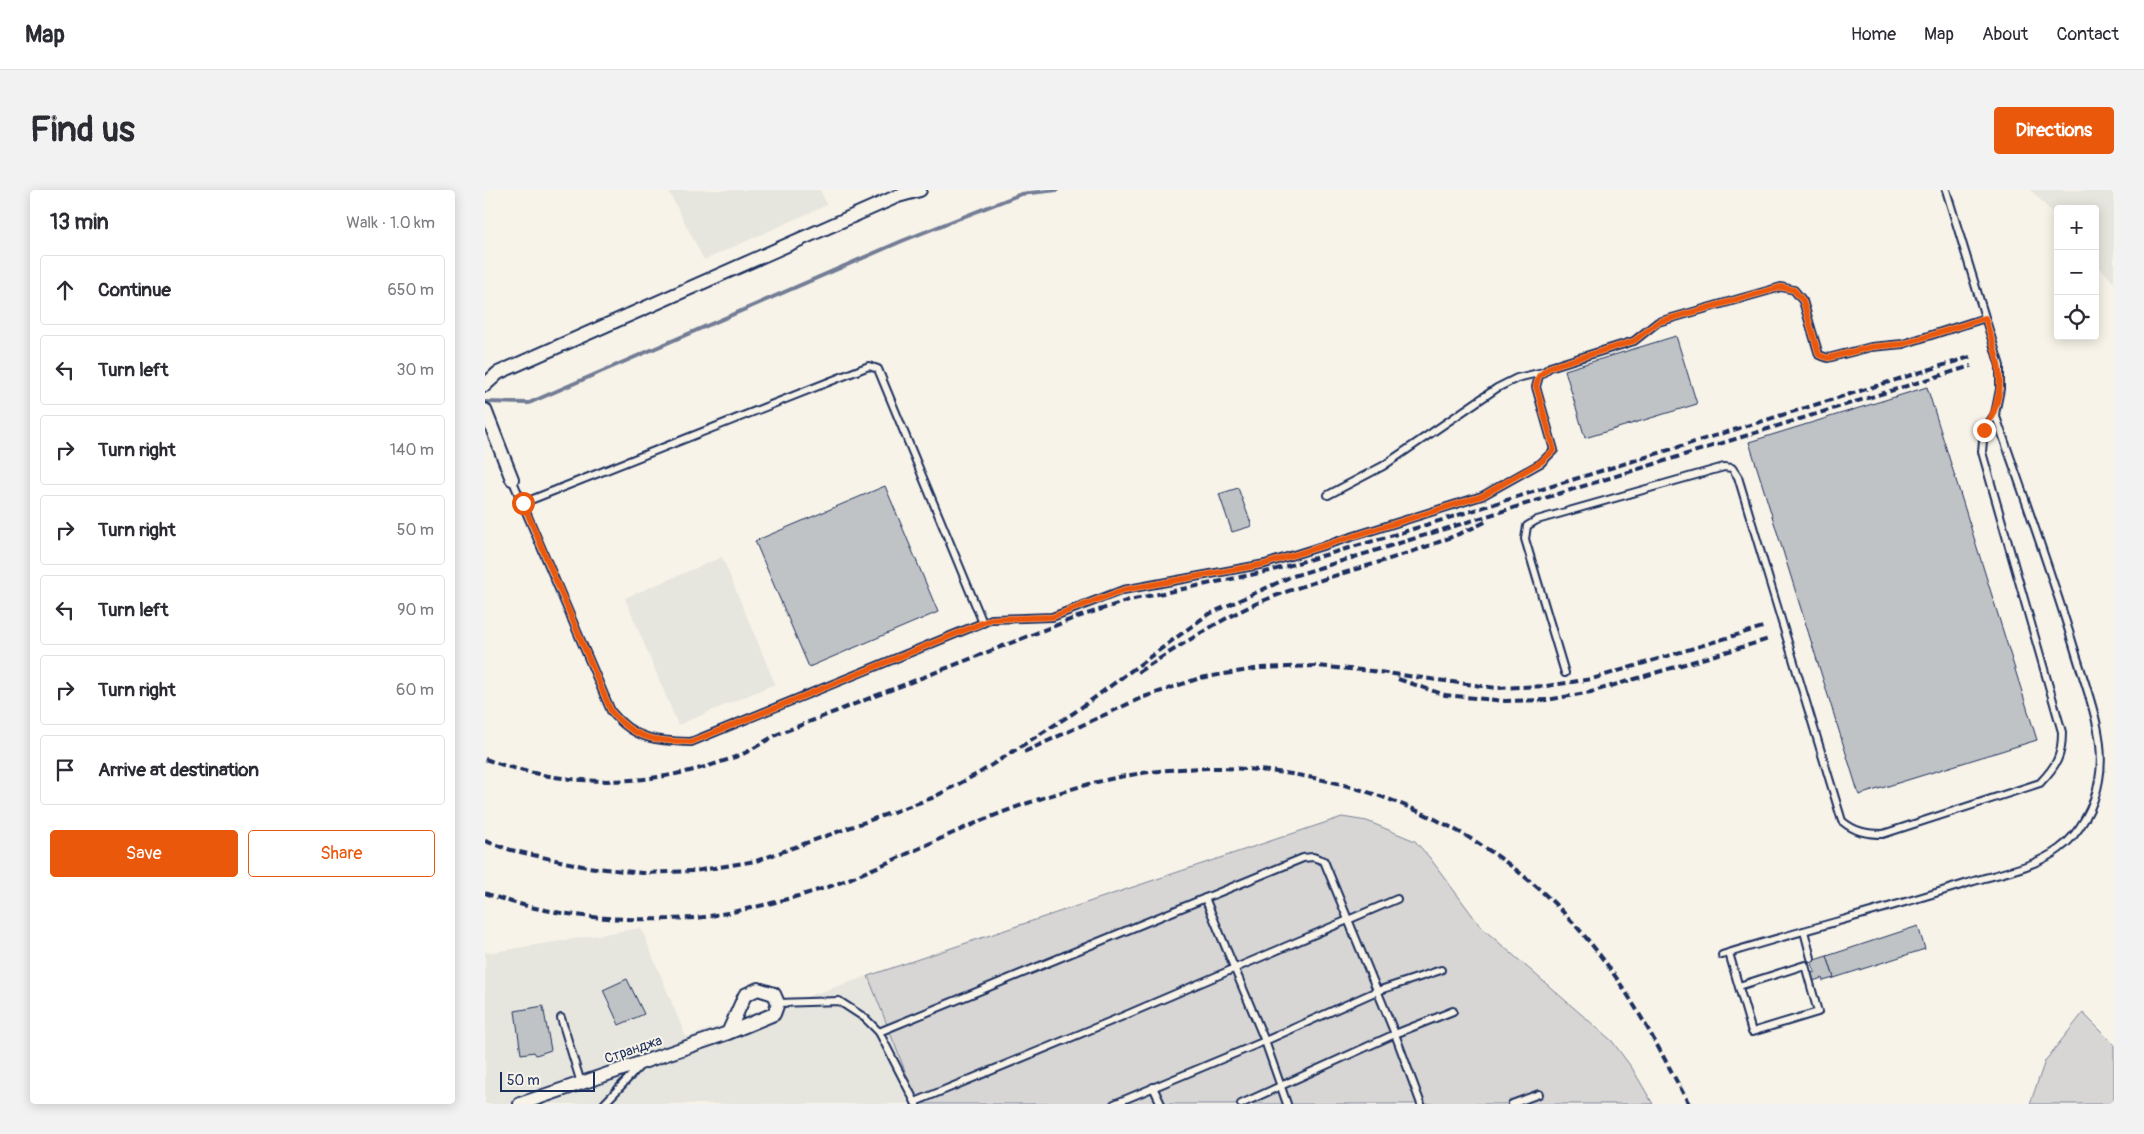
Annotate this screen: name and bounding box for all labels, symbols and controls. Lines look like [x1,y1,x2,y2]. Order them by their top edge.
text: Map [25,20,65,49]
text: Home [1851,23,1896,46]
text: Map [1924,23,1954,46]
text: About [1982,23,2028,46]
text: Contact [2056,23,2119,46]
button: Directions [1994,107,2114,154]
text: Find us [30,108,135,152]
map controls [2054,205,2099,340]
button: + [2054,205,2099,250]
text: 13 min [50,209,109,236]
text: Walk · 1.0 km [346,213,435,233]
button: − [2054,250,2099,295]
icon: ahead [51,276,79,304]
text: Continue [98,278,171,302]
text: 650 m [387,280,434,300]
button: locate [2054,295,2099,340]
icon: left [51,356,79,384]
text: Turn left [98,358,168,382]
text: 30 m [396,360,434,380]
route end [1973,419,1996,442]
icon: right [51,436,79,464]
text: Turn right [98,438,176,462]
text: 140 m [390,440,434,460]
route start [512,492,535,515]
icon: right [51,516,79,544]
text: Turn right [98,518,176,542]
text: 50 m [397,520,434,540]
icon: left [51,596,79,624]
text: Turn left [98,598,168,622]
text: 90 m [397,600,434,620]
icon: right [51,676,79,704]
text: Turn right [98,678,176,702]
text: 60 m [396,680,434,700]
icon: arrive [51,756,79,784]
text: Arrive at destination [98,758,259,782]
button: Save [50,830,238,877]
button: Share [248,830,435,877]
street label: Странджа [602,1032,664,1067]
scale bar [500,1069,595,1092]
text: 50 m [507,1072,540,1089]

